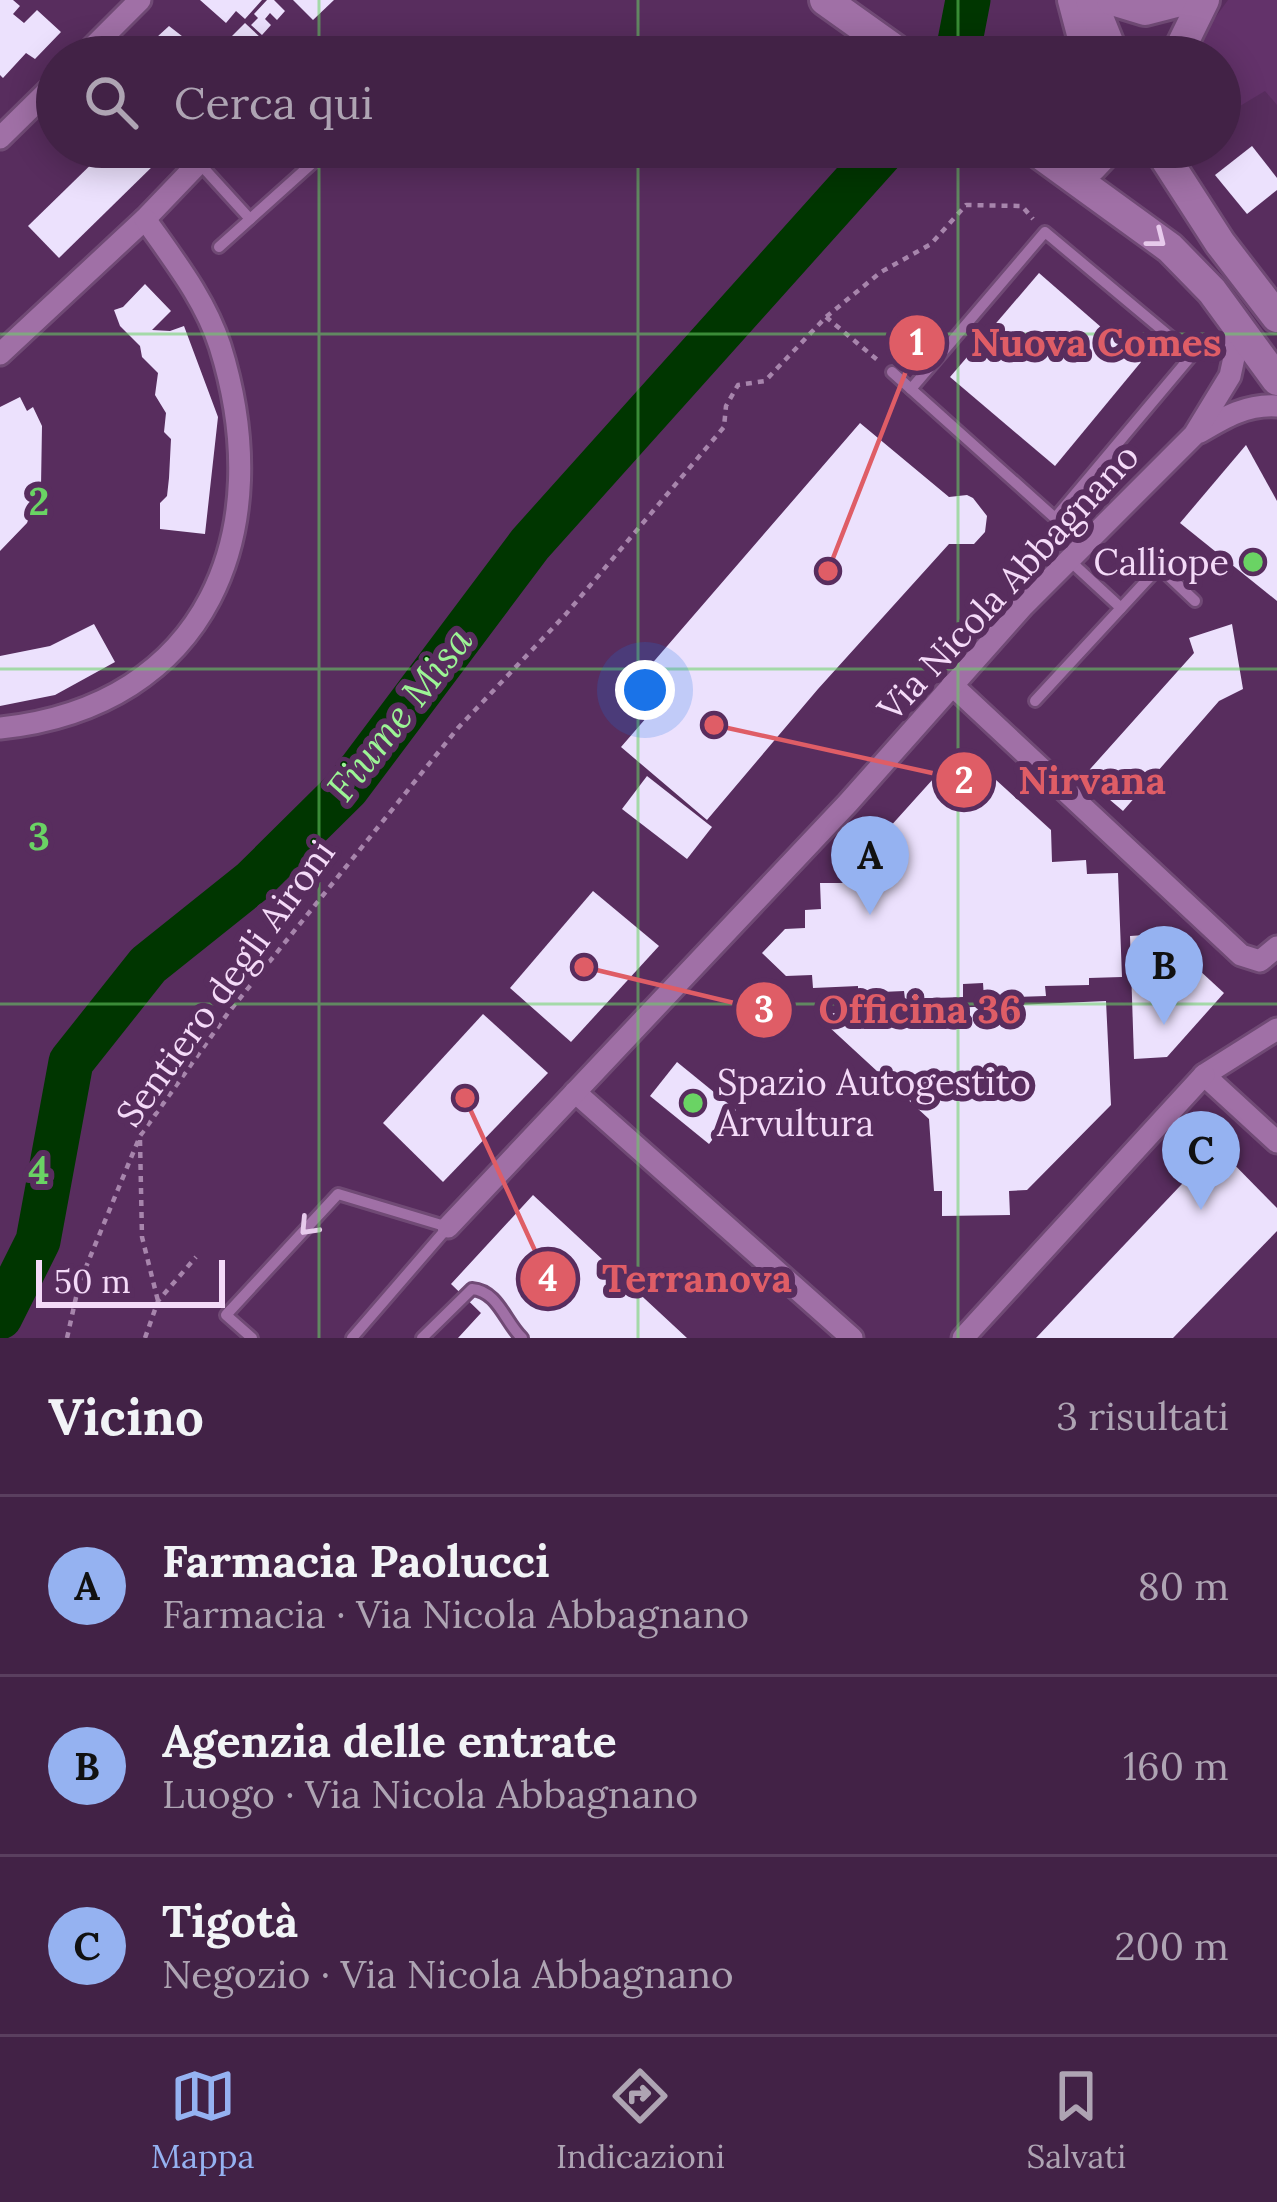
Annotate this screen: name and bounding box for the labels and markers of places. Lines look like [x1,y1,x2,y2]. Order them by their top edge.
callout: Nuova Comes [887,305,1246,380]
place label: Calliope [1093,539,1229,585]
marker: Calliope [1240,549,1266,575]
callout: Nirvana [934,743,1190,818]
pin: A [831,816,909,915]
pin: B [1125,926,1203,1025]
callout: Officina 36 [734,972,1045,1047]
place label: Spazio Autogestito Arvultura [716,1059,1031,1146]
marker: Spazio Autogestito Arvultura [680,1090,706,1116]
pin: C [1162,1111,1240,1210]
callout: Terranova [518,1241,816,1316]

